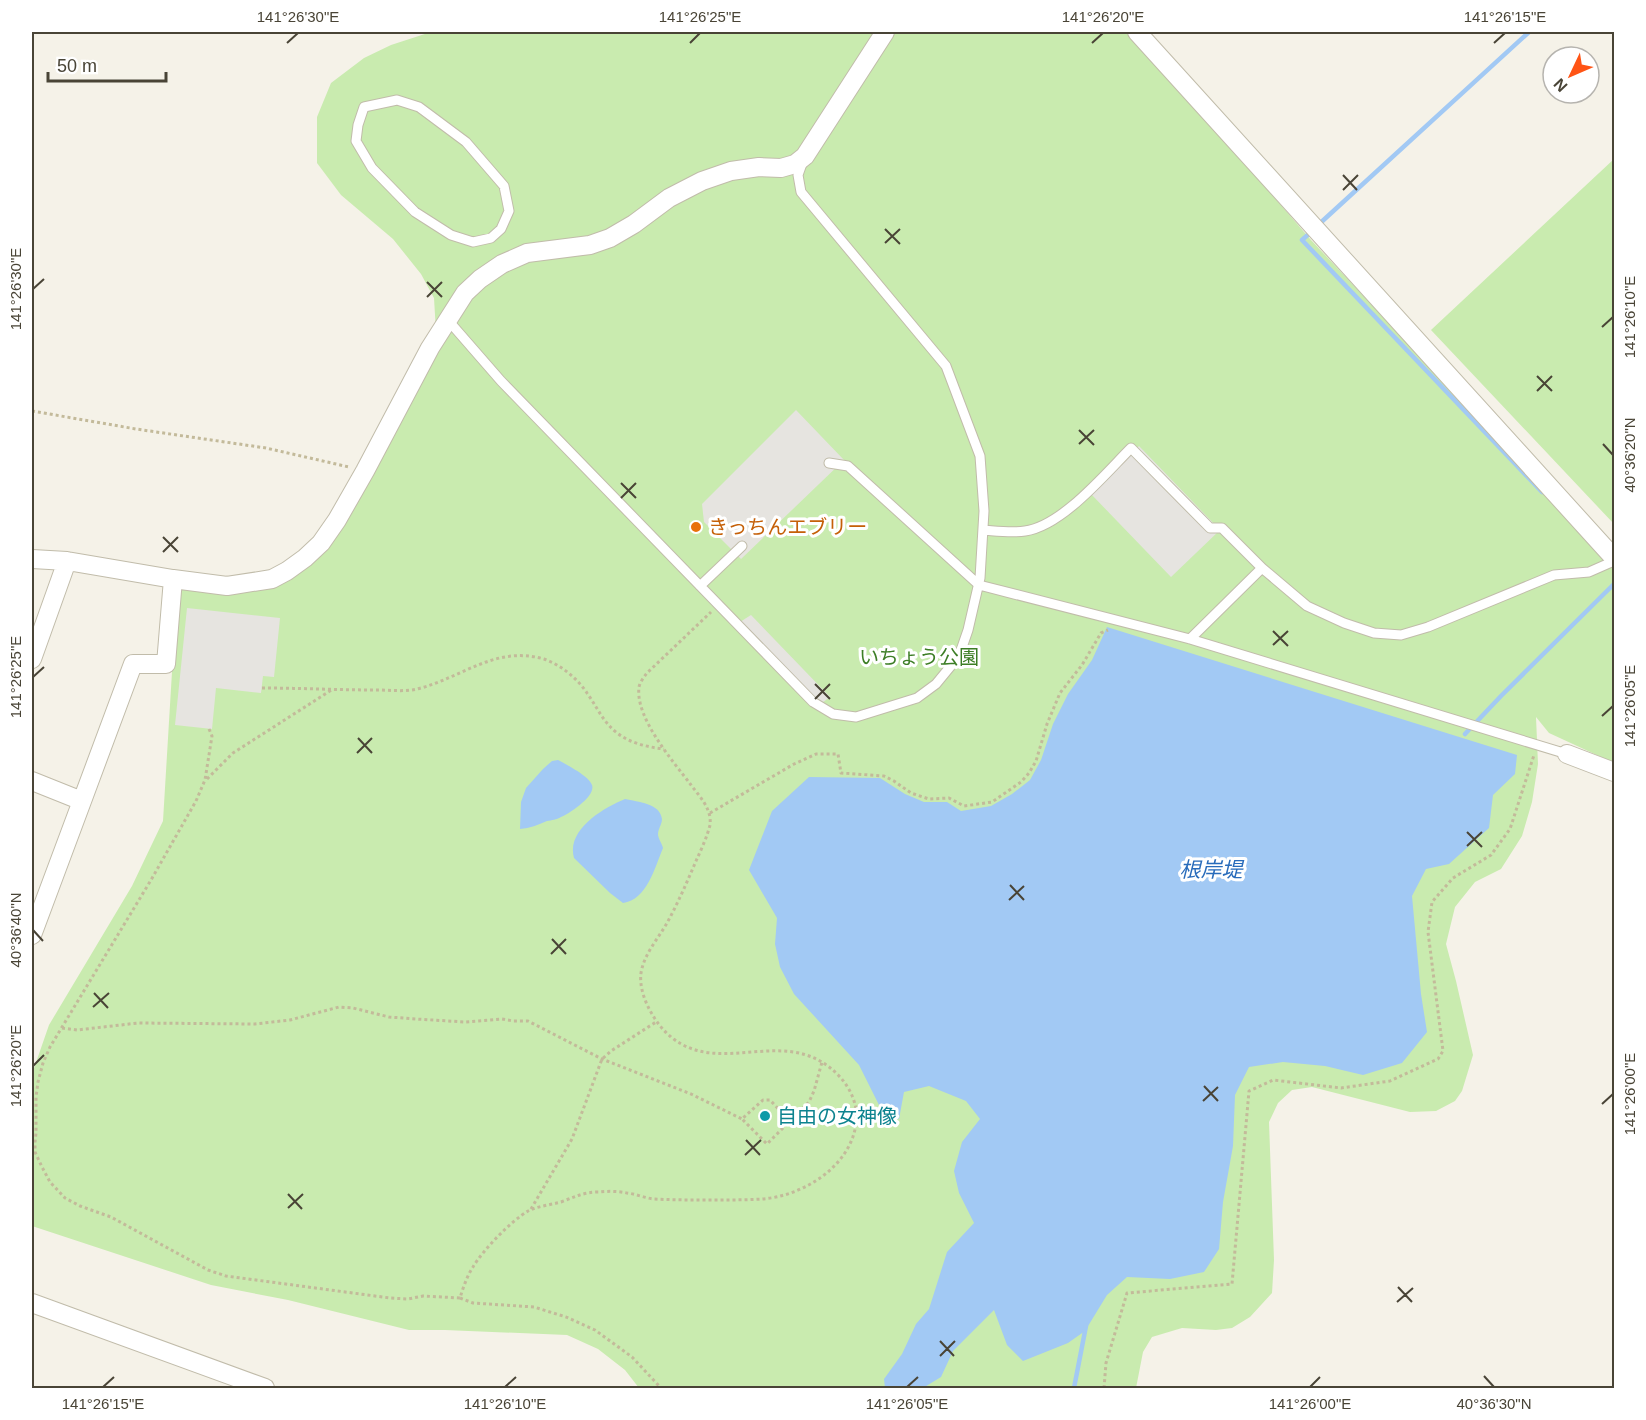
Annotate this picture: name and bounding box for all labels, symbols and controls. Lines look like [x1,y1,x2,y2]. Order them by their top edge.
text: 141°26'30"E [257,8,339,25]
text: 141°26'25"E [659,8,741,25]
text: 141°26'20"E [1062,8,1144,25]
text: 141°26'15"E [1464,8,1546,25]
scale bar [48,45,166,83]
north arrow [1541,45,1601,105]
text: 50 m [57,56,97,76]
text: N [1550,75,1571,95]
text: 141°26'30"E [7,248,24,330]
text: 141°26'10"E [1621,276,1638,358]
text: 40°36'20"N [1621,417,1638,493]
place label: きっちんエブリー [708,516,867,538]
marker: きっちんエブリー [689,520,703,534]
text: 141°26'25"E [7,636,24,718]
park label: いちょう公園 [859,646,979,668]
text: 141°26'05"E [1621,665,1638,747]
water label: 根岸堤 [1180,858,1244,881]
text: 40°36'40"N [7,892,24,968]
text: 141°26'20"E [7,1025,24,1107]
text: 141°26'00"E [1621,1053,1638,1135]
place label: 自由の女神像 [777,1105,897,1127]
marker: 自由の女神像 [758,1109,772,1123]
text: 141°26'15"E [62,1395,144,1412]
text: 141°26'10"E [464,1395,546,1412]
text: 141°26'05"E [866,1395,948,1412]
text: 141°26'00"E [1269,1395,1351,1412]
text: 40°36'30"N [1456,1395,1532,1412]

